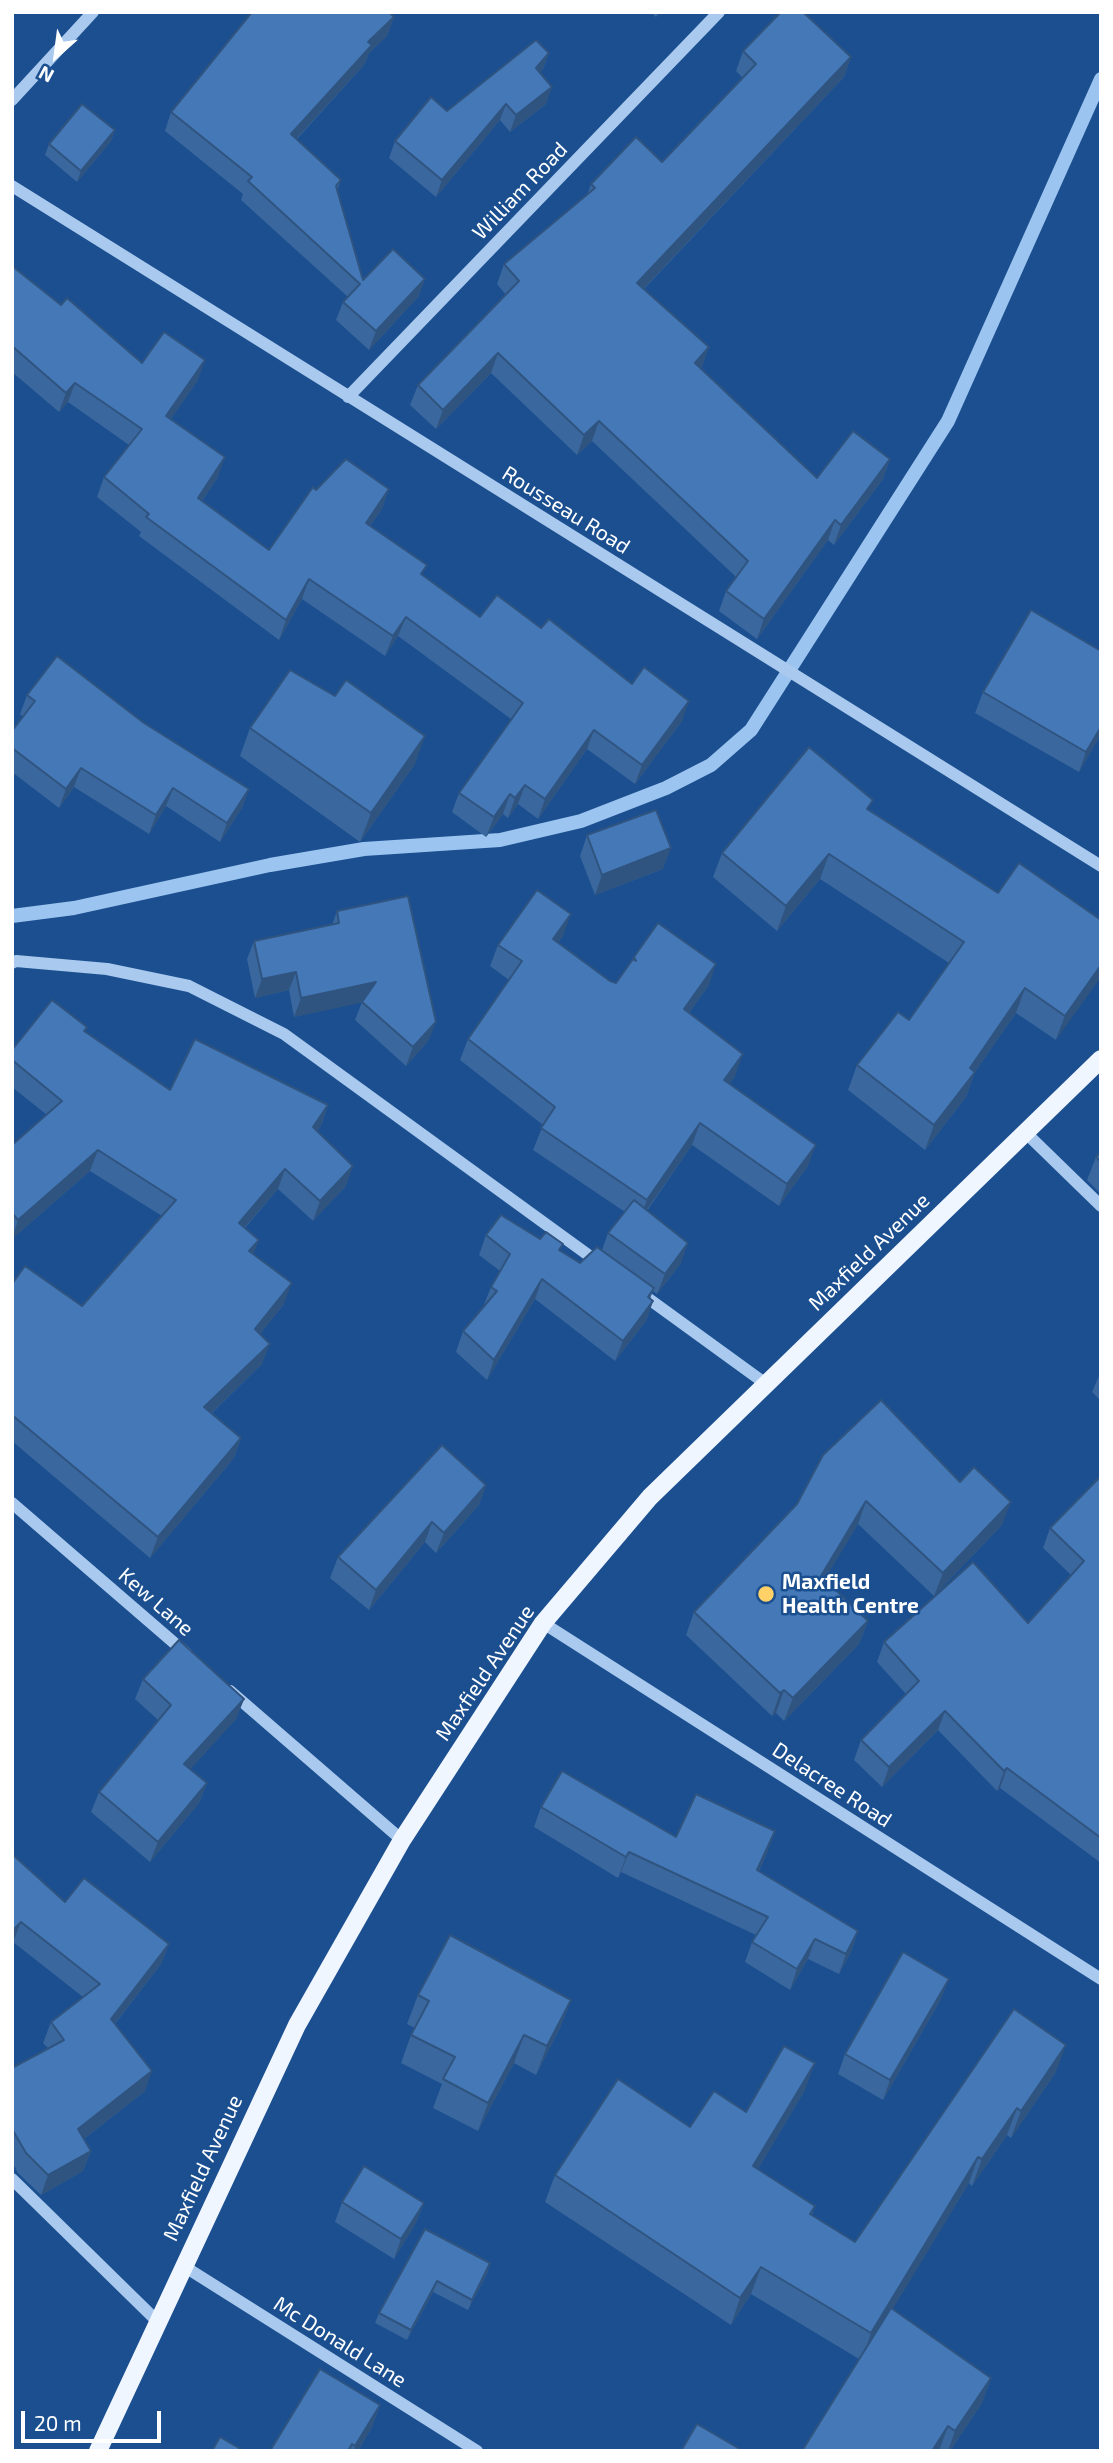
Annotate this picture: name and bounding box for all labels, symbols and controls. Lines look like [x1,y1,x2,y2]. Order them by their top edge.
north arrow [21,21,91,91]
text: N [34,62,57,88]
street label: William Road [467,137,573,245]
street label: Rousseau Road [497,461,635,559]
street label: Maxfield Avenue [803,1188,935,1316]
street label: Kew Lane [113,1563,199,1641]
place label: Maxfield Health Centre [782,1569,919,1619]
marker: Maxfield Health Centre [756,1584,776,1604]
street label: Maxfield Avenue [430,1600,540,1746]
street label: Delacree Road [768,1737,896,1833]
street label: Maxfield Avenue [158,2091,248,2245]
street label: Mc Donald Lane [269,2291,411,2393]
scale bar [24,2396,164,2440]
text: 20 m [34,2410,82,2435]

